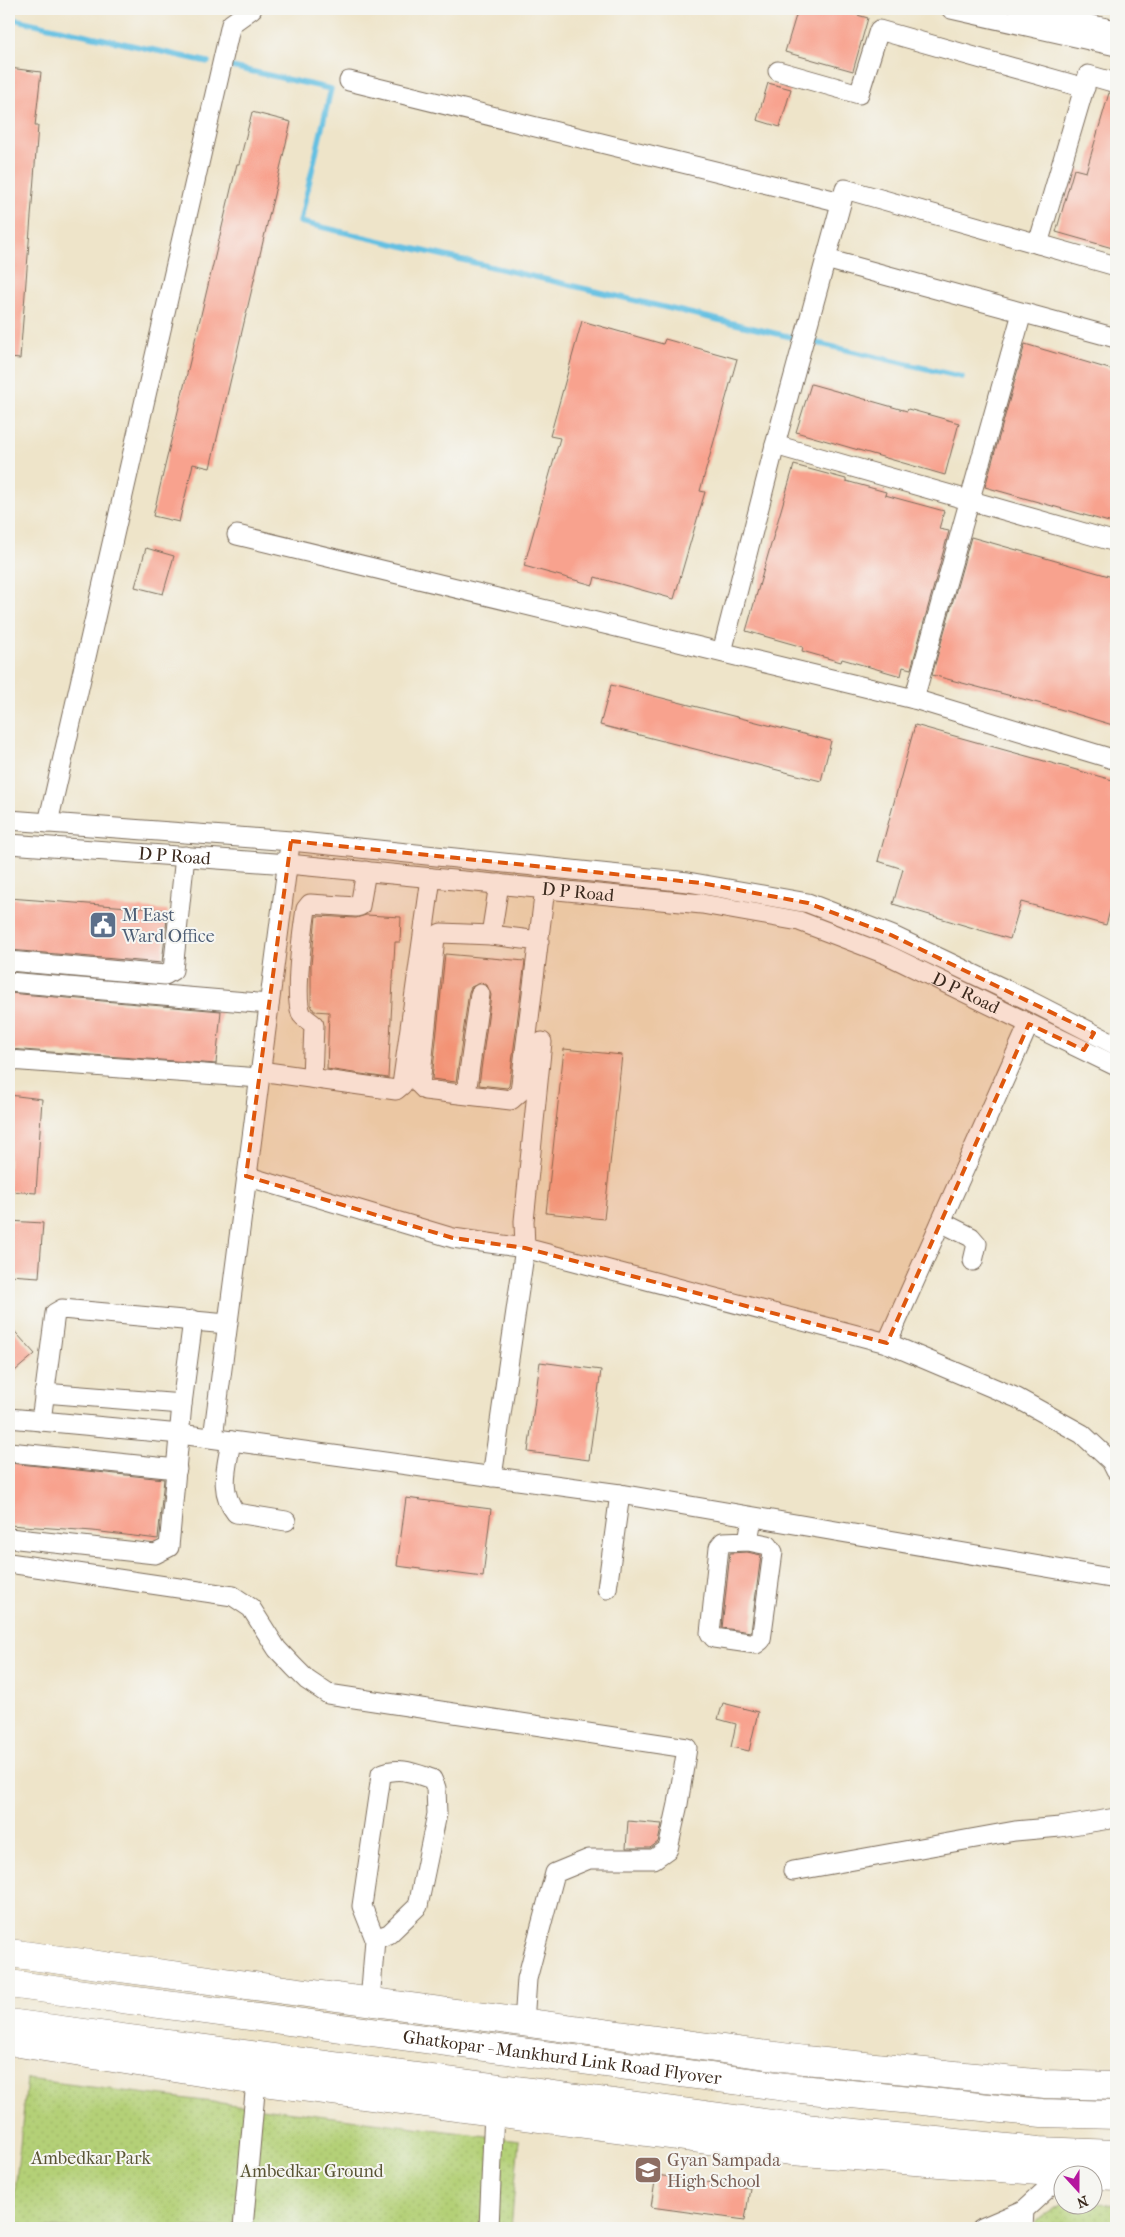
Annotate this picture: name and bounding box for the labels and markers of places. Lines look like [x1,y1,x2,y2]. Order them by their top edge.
place label: M East Ward Office [121,905,215,947]
public building icon: M East Ward Office [88,910,118,940]
place label: Gyan Sampada High School [667,2150,781,2192]
school or university icon: Gyan Sampada High School [633,2155,663,2185]

